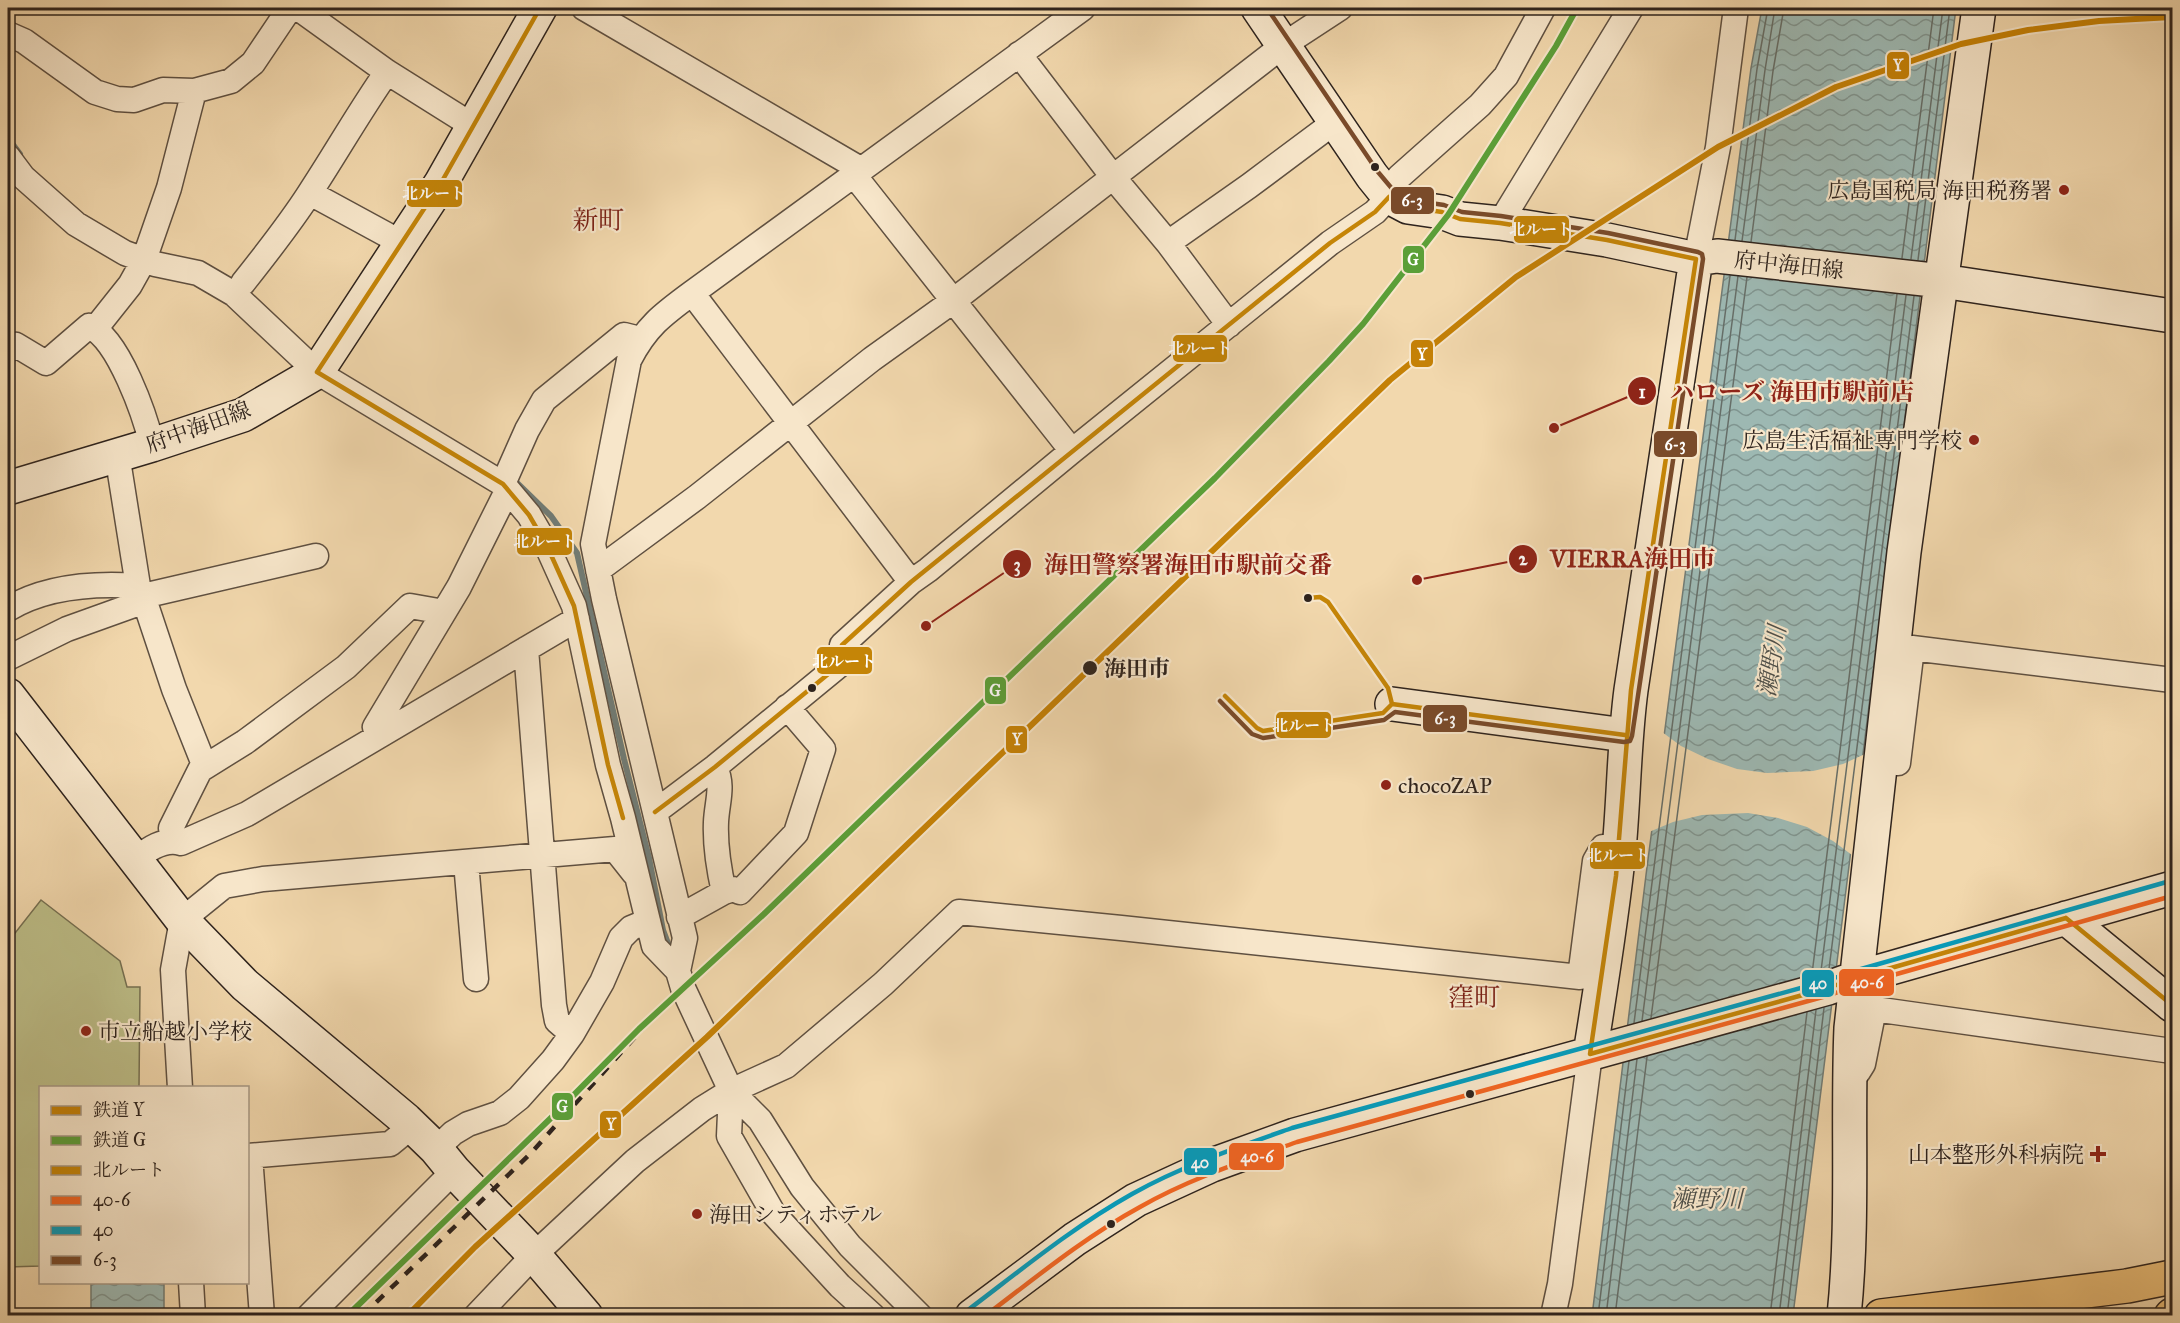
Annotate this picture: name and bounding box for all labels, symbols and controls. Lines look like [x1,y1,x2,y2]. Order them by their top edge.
line badge: Y [1886,51,1910,80]
text: Y [1892,56,1904,75]
unlabelled marker [1369,161,1381,173]
place label: 広島国税局 海田税務署 [1827,177,2052,204]
line badge: 北ルート [406,179,463,208]
marker: 広島国税局 海田税務署 [2057,183,2071,197]
text: 北ルート [402,184,466,203]
line badge: 6-3 [1390,186,1435,215]
text: 6-3 [1401,191,1423,211]
district label: 新町 [572,204,624,236]
line badge: 北ルート [1513,215,1570,244]
text: 北ルート [1509,220,1573,239]
line badge: G [1402,245,1425,274]
street label: 府中海田線 [1733,246,1845,284]
text: G [1407,250,1419,269]
line badge: 北ルート [1172,334,1228,363]
text: 北ルート [1168,339,1232,358]
line badge: Y [1410,339,1434,368]
text: Y [1416,345,1428,364]
callout: ハローズ 海田市駅前店 [1627,370,1927,412]
text: ハローズ 海田市駅前店 [1670,377,1914,407]
text: 1 [1638,381,1646,403]
street label: 府中海田線 [142,396,254,458]
place label: 広島生活福祉専門学校 [1742,427,1962,454]
line badge: 6-3 [1653,430,1698,458]
marker: 広島生活福祉専門学校 [1967,433,1981,447]
text: 6-3 [1664,435,1686,455]
line badge: 北ルート [516,527,573,556]
text: 北ルート [513,532,577,551]
callout: VIERRA海田市 [1508,538,1728,580]
callout: 海田警察署海田市駅前交番 [1002,543,1344,585]
text: VIERRA海田市 [1549,544,1716,574]
text: 2 [1519,548,1529,570]
text: 海田警察署海田市駅前交番 [1044,550,1332,580]
text: 3 [1013,554,1021,577]
unlabelled marker [1302,592,1314,604]
water label: 瀬野川 [1752,620,1793,699]
line badge: 北ルート [816,646,873,675]
text: 北ルート [812,652,876,671]
place label: 海田市 [1104,655,1170,682]
marker: 海田市 [1081,659,1099,677]
line badge: G [984,676,1007,705]
text: G [989,681,1001,700]
unlabelled marker [806,682,818,694]
line badge: 6-3 [1422,704,1468,733]
text: 6-3 [1434,709,1456,729]
line badge: 北ルート [1275,711,1332,739]
text: 北ルート [1272,716,1336,735]
line badge: Y [1005,725,1028,754]
text: Y [1011,730,1023,749]
place label: chocoZAP [1398,772,1492,799]
marker: chocoZAP [1379,778,1393,792]
line badge: 北ルート [1589,841,1646,870]
text: 北ルート [1586,846,1650,865]
line badge: 40-6 [1838,968,1895,997]
line badge: 40 [1801,969,1835,998]
text: 40-6 [1851,973,1884,993]
text: 40 [1809,974,1827,994]
district label: 窪町 [1448,981,1500,1013]
place label: 市立船越小学校 [98,1018,252,1045]
marker: 市立船越小学校 [79,1024,93,1038]
legend [39,1086,249,1284]
unlabelled marker [1464,1088,1476,1100]
line badge: G [551,1092,574,1121]
text: G [556,1097,568,1116]
text: 鉄道 Y [93,1099,145,1121]
line badge: Y [599,1110,622,1139]
text: Y [605,1115,617,1134]
text: 鉄道 G [93,1129,146,1151]
place label: 山本整形外科病院 [1908,1141,2084,1168]
line badge: 40-6 [1228,1142,1285,1171]
marker: 山本整形外科病院 [2089,1145,2107,1163]
line badge: 40 [1183,1147,1218,1176]
text: 40-6 [1241,1147,1274,1167]
text: 40 [1191,1153,1209,1173]
text: 北ルート [93,1159,165,1181]
water label: 瀬野川 [1671,1184,1746,1214]
text: 40-6 [93,1189,131,1211]
place label: 海田シティホテル [709,1201,882,1228]
marker: 海田シティホテル [690,1207,704,1221]
unlabelled marker [1105,1218,1117,1230]
text: 40 [93,1219,114,1241]
text: 6-3 [93,1249,117,1271]

